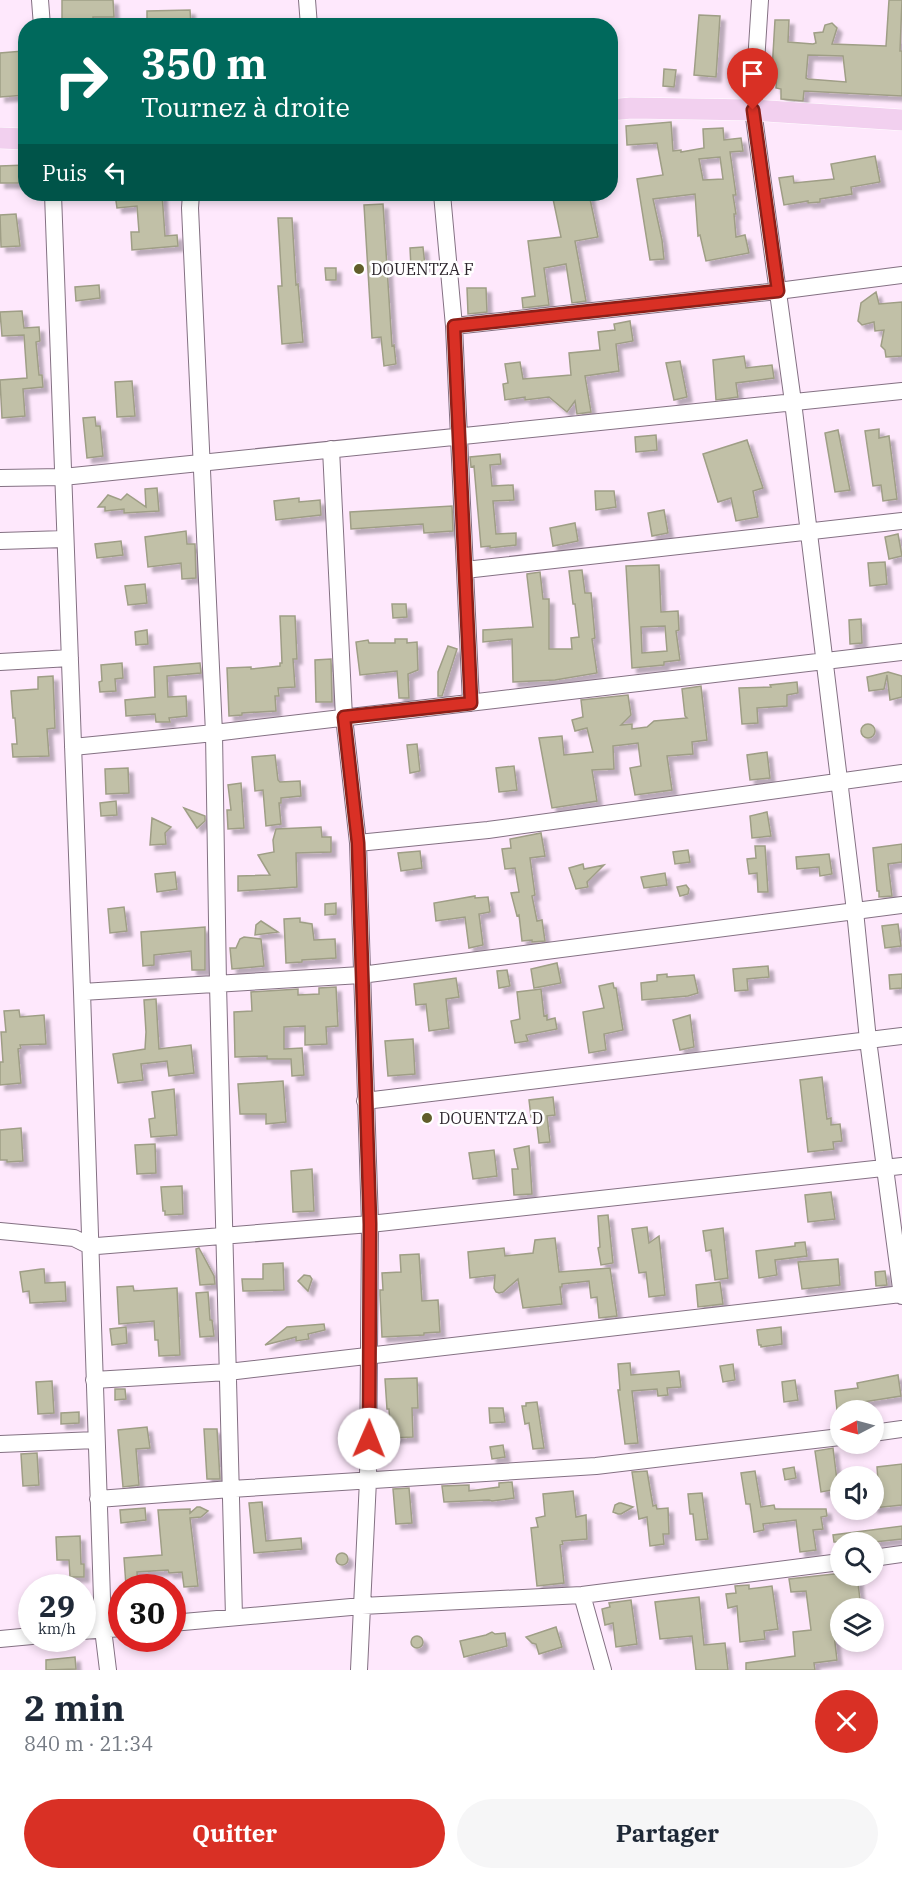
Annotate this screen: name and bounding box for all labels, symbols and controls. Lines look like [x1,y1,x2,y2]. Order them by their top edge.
text: 350 m [141,36,267,91]
icon: right [42,42,120,120]
pin [727,48,778,110]
icon: arrive [736,57,769,90]
text: Tournez à droite [141,89,350,124]
icon: left [99,156,132,189]
text: Puis [42,158,87,187]
place label: DOUENTZA F [371,259,474,279]
marker: DOUENTZA F [352,262,366,276]
place label: DOUENTZA D [439,1108,543,1128]
marker: DOUENTZA D [420,1111,434,1125]
north arrow [830,1400,884,1454]
map controls [830,1400,884,1652]
position arrow [337,1407,401,1471]
button: sound [830,1466,884,1520]
button: search [830,1532,884,1586]
speed limit sign: 30 [108,1574,186,1652]
text: 29 [39,1586,75,1625]
button: layers [830,1598,884,1652]
text: km/h [38,1619,76,1638]
text: 2 min [24,1684,125,1731]
button: close [815,1690,878,1753]
text: 840 m · 21:34 [24,1730,153,1757]
button: Quitter [24,1799,445,1868]
button: Partager [457,1799,878,1868]

